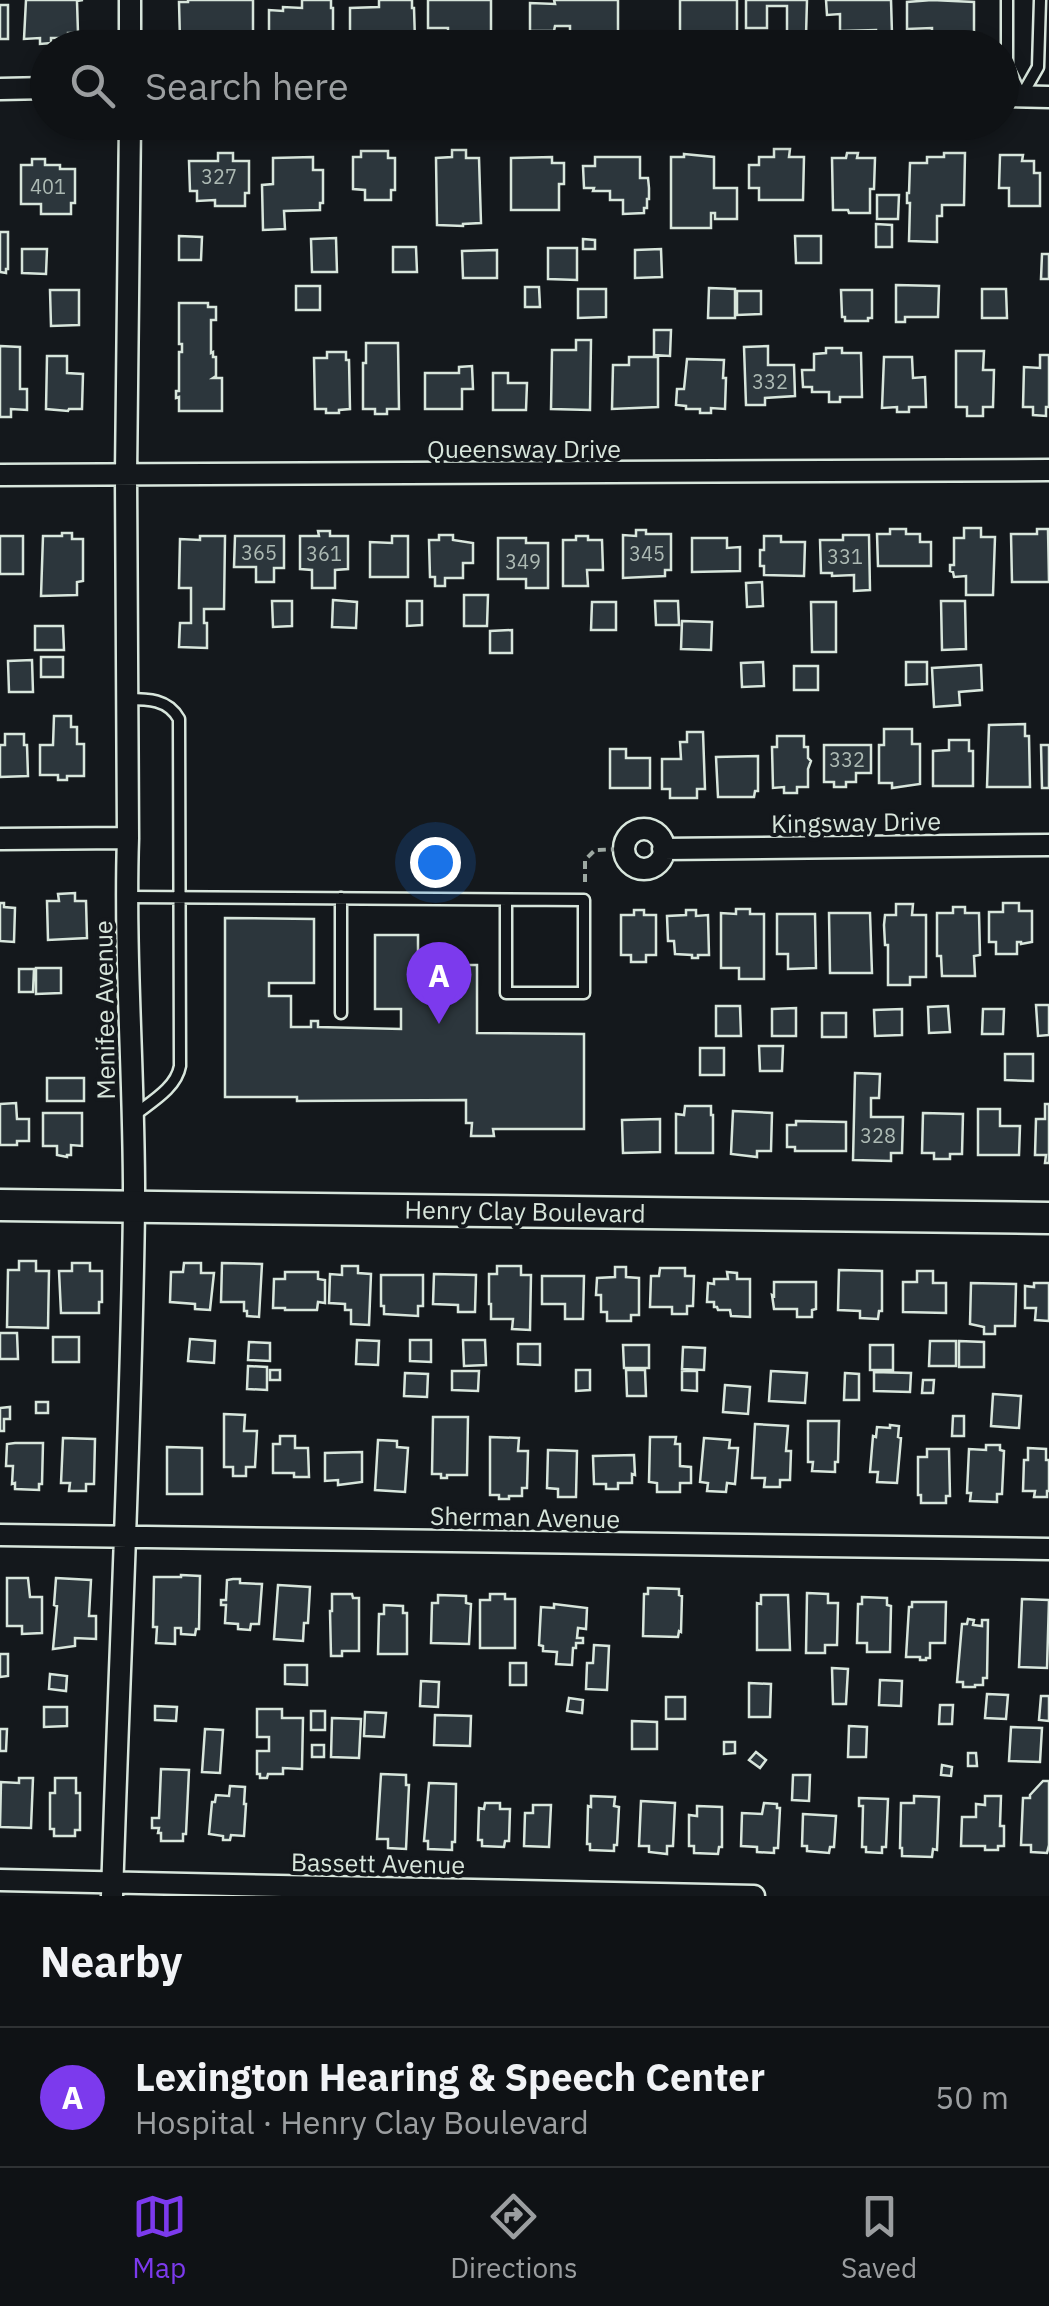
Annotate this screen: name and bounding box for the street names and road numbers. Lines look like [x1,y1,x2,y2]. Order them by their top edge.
street label: Queensway Drive [427,432,621,465]
street label: Kingsway Drive [771,804,941,840]
street label: Menifee Avenue [86,920,122,1100]
street label: Henry Clay Boulevard [404,1192,646,1230]
street label: Sherman Avenue [430,1499,620,1535]
street label: Bassett Avenue [291,1845,465,1881]

